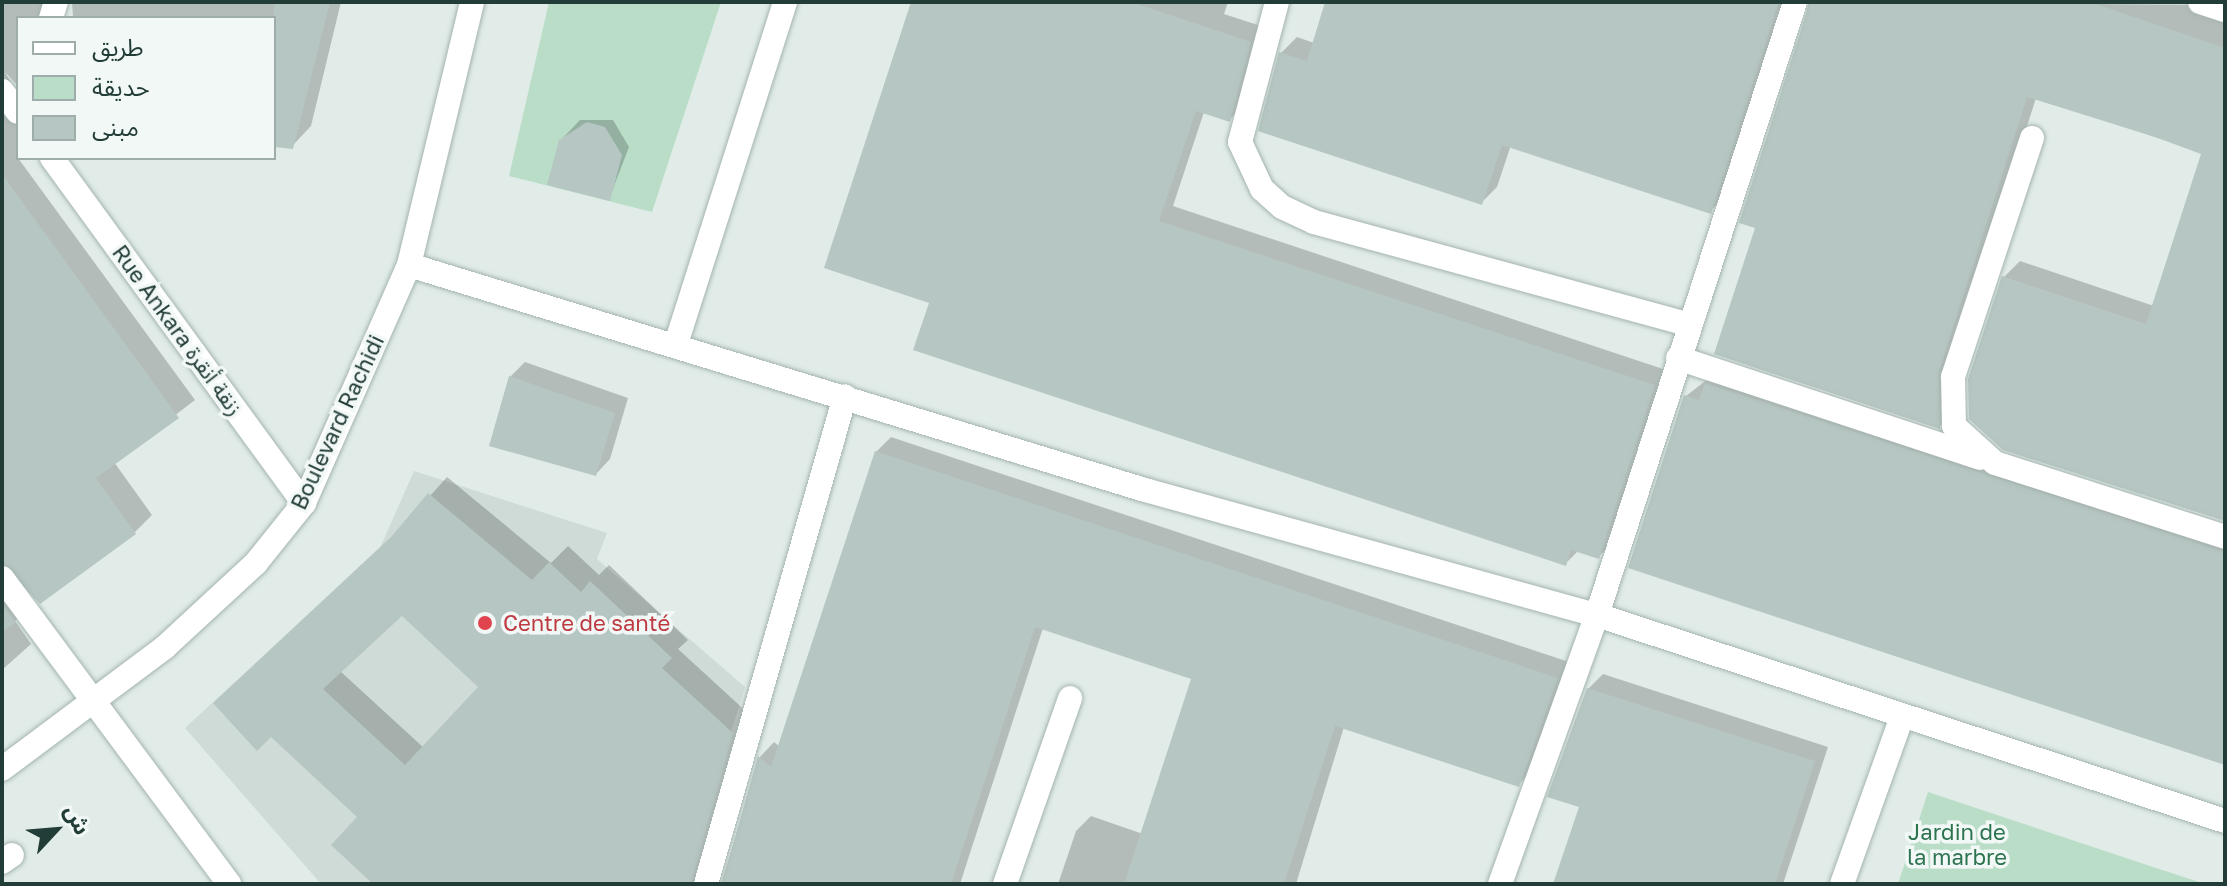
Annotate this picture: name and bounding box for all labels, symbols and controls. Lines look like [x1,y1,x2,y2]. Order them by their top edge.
legend [16,16,276,160]
text: طريق [92,32,144,61]
text: حديقة [92,72,150,101]
text: مبنى [92,112,139,141]
street label: Rue Ankara زنقة أنقرة [107,240,249,420]
street label: Boulevard Rachidi [285,330,389,514]
place label: Centre de santé [503,610,670,636]
marker: Centre de santé [474,612,496,634]
north arrow [16,790,96,870]
text: ش [59,800,97,839]
park label: Jardin de la marbre [1907,818,2007,870]

